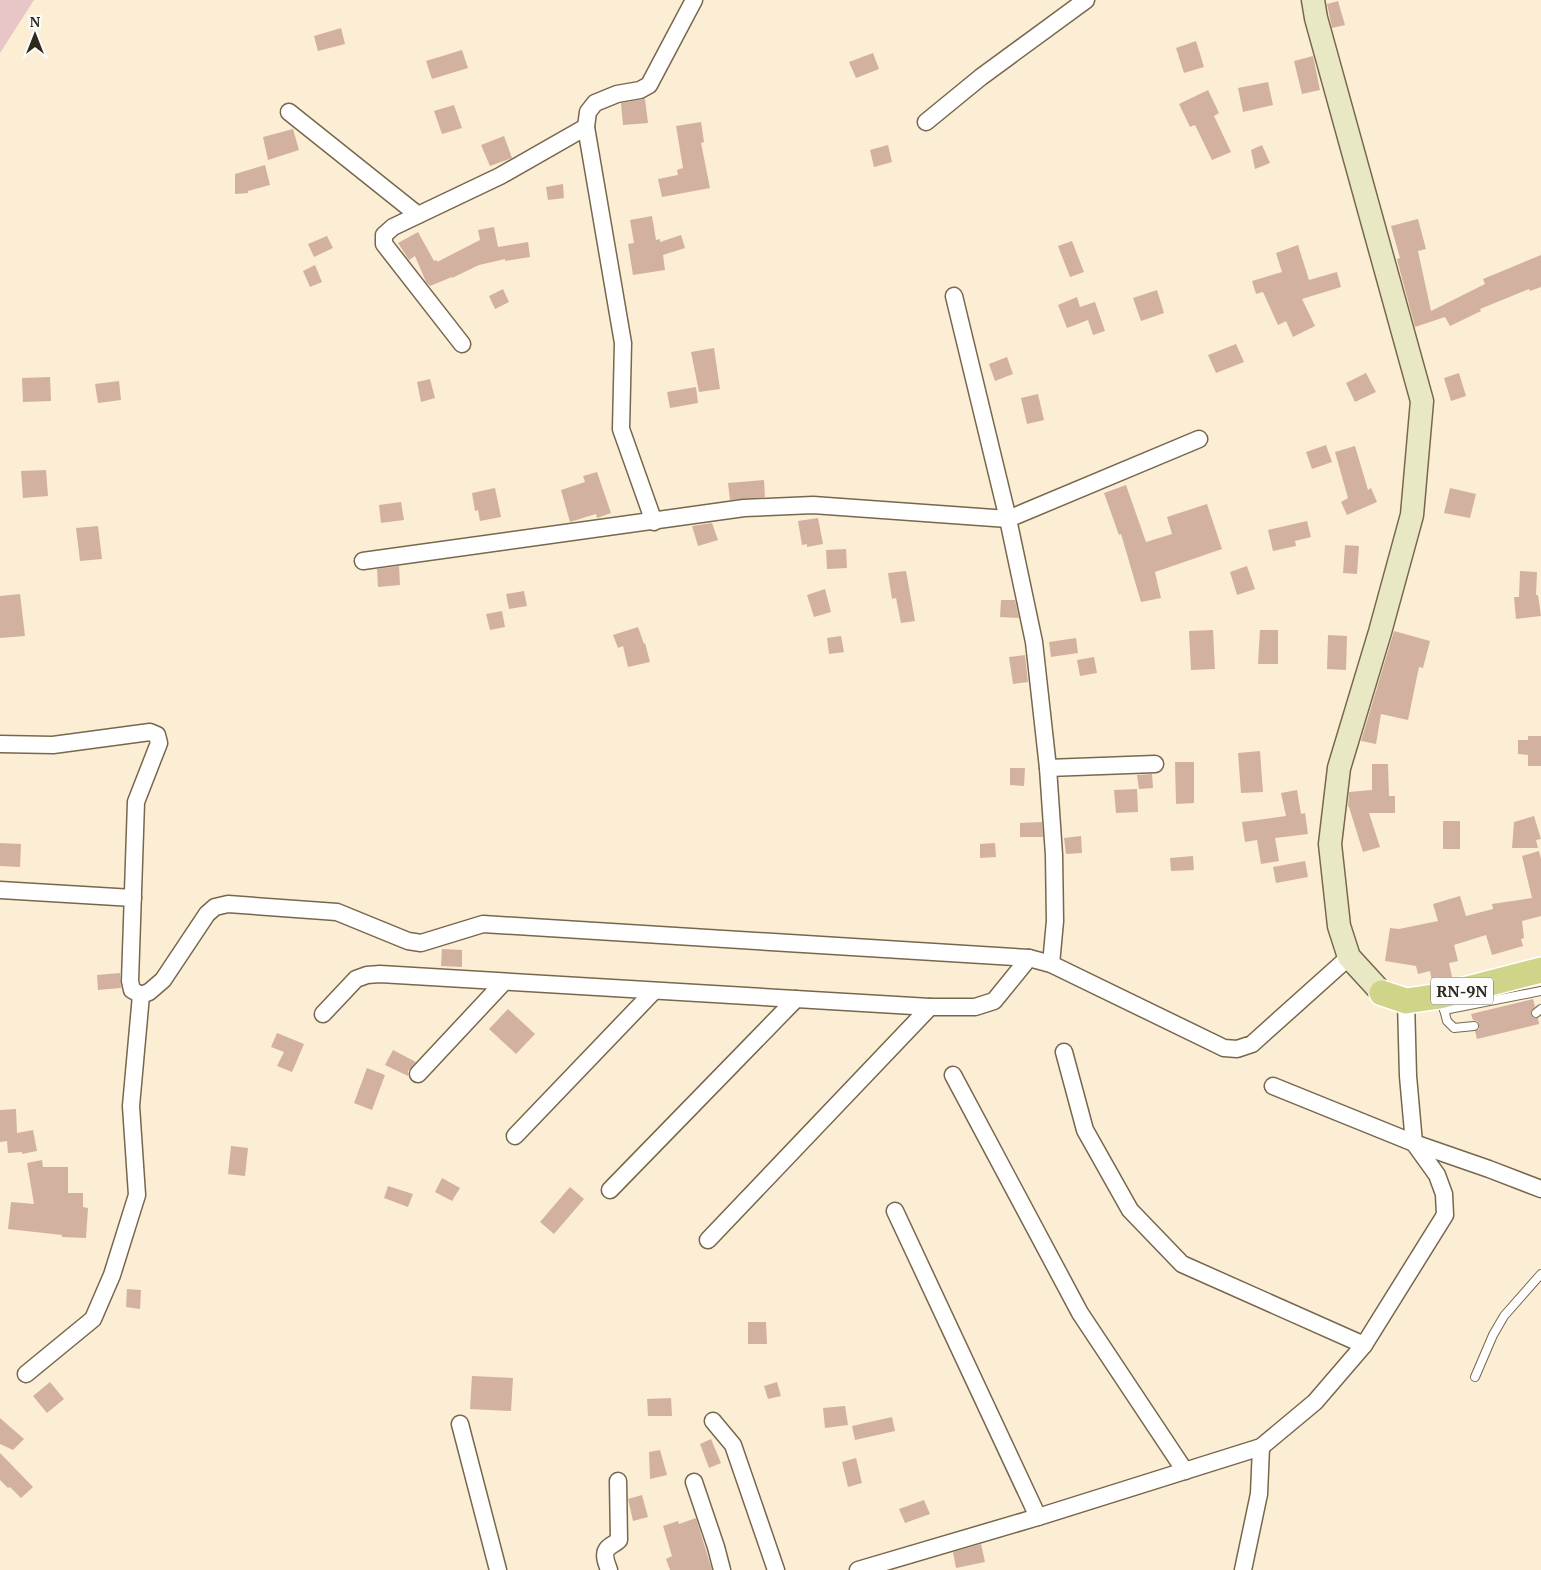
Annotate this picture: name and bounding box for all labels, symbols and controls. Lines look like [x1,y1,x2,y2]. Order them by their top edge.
north arrow [10,10,60,60]
text: N [30,12,41,31]
road number: RN-9N [1431,978,1493,1004]

